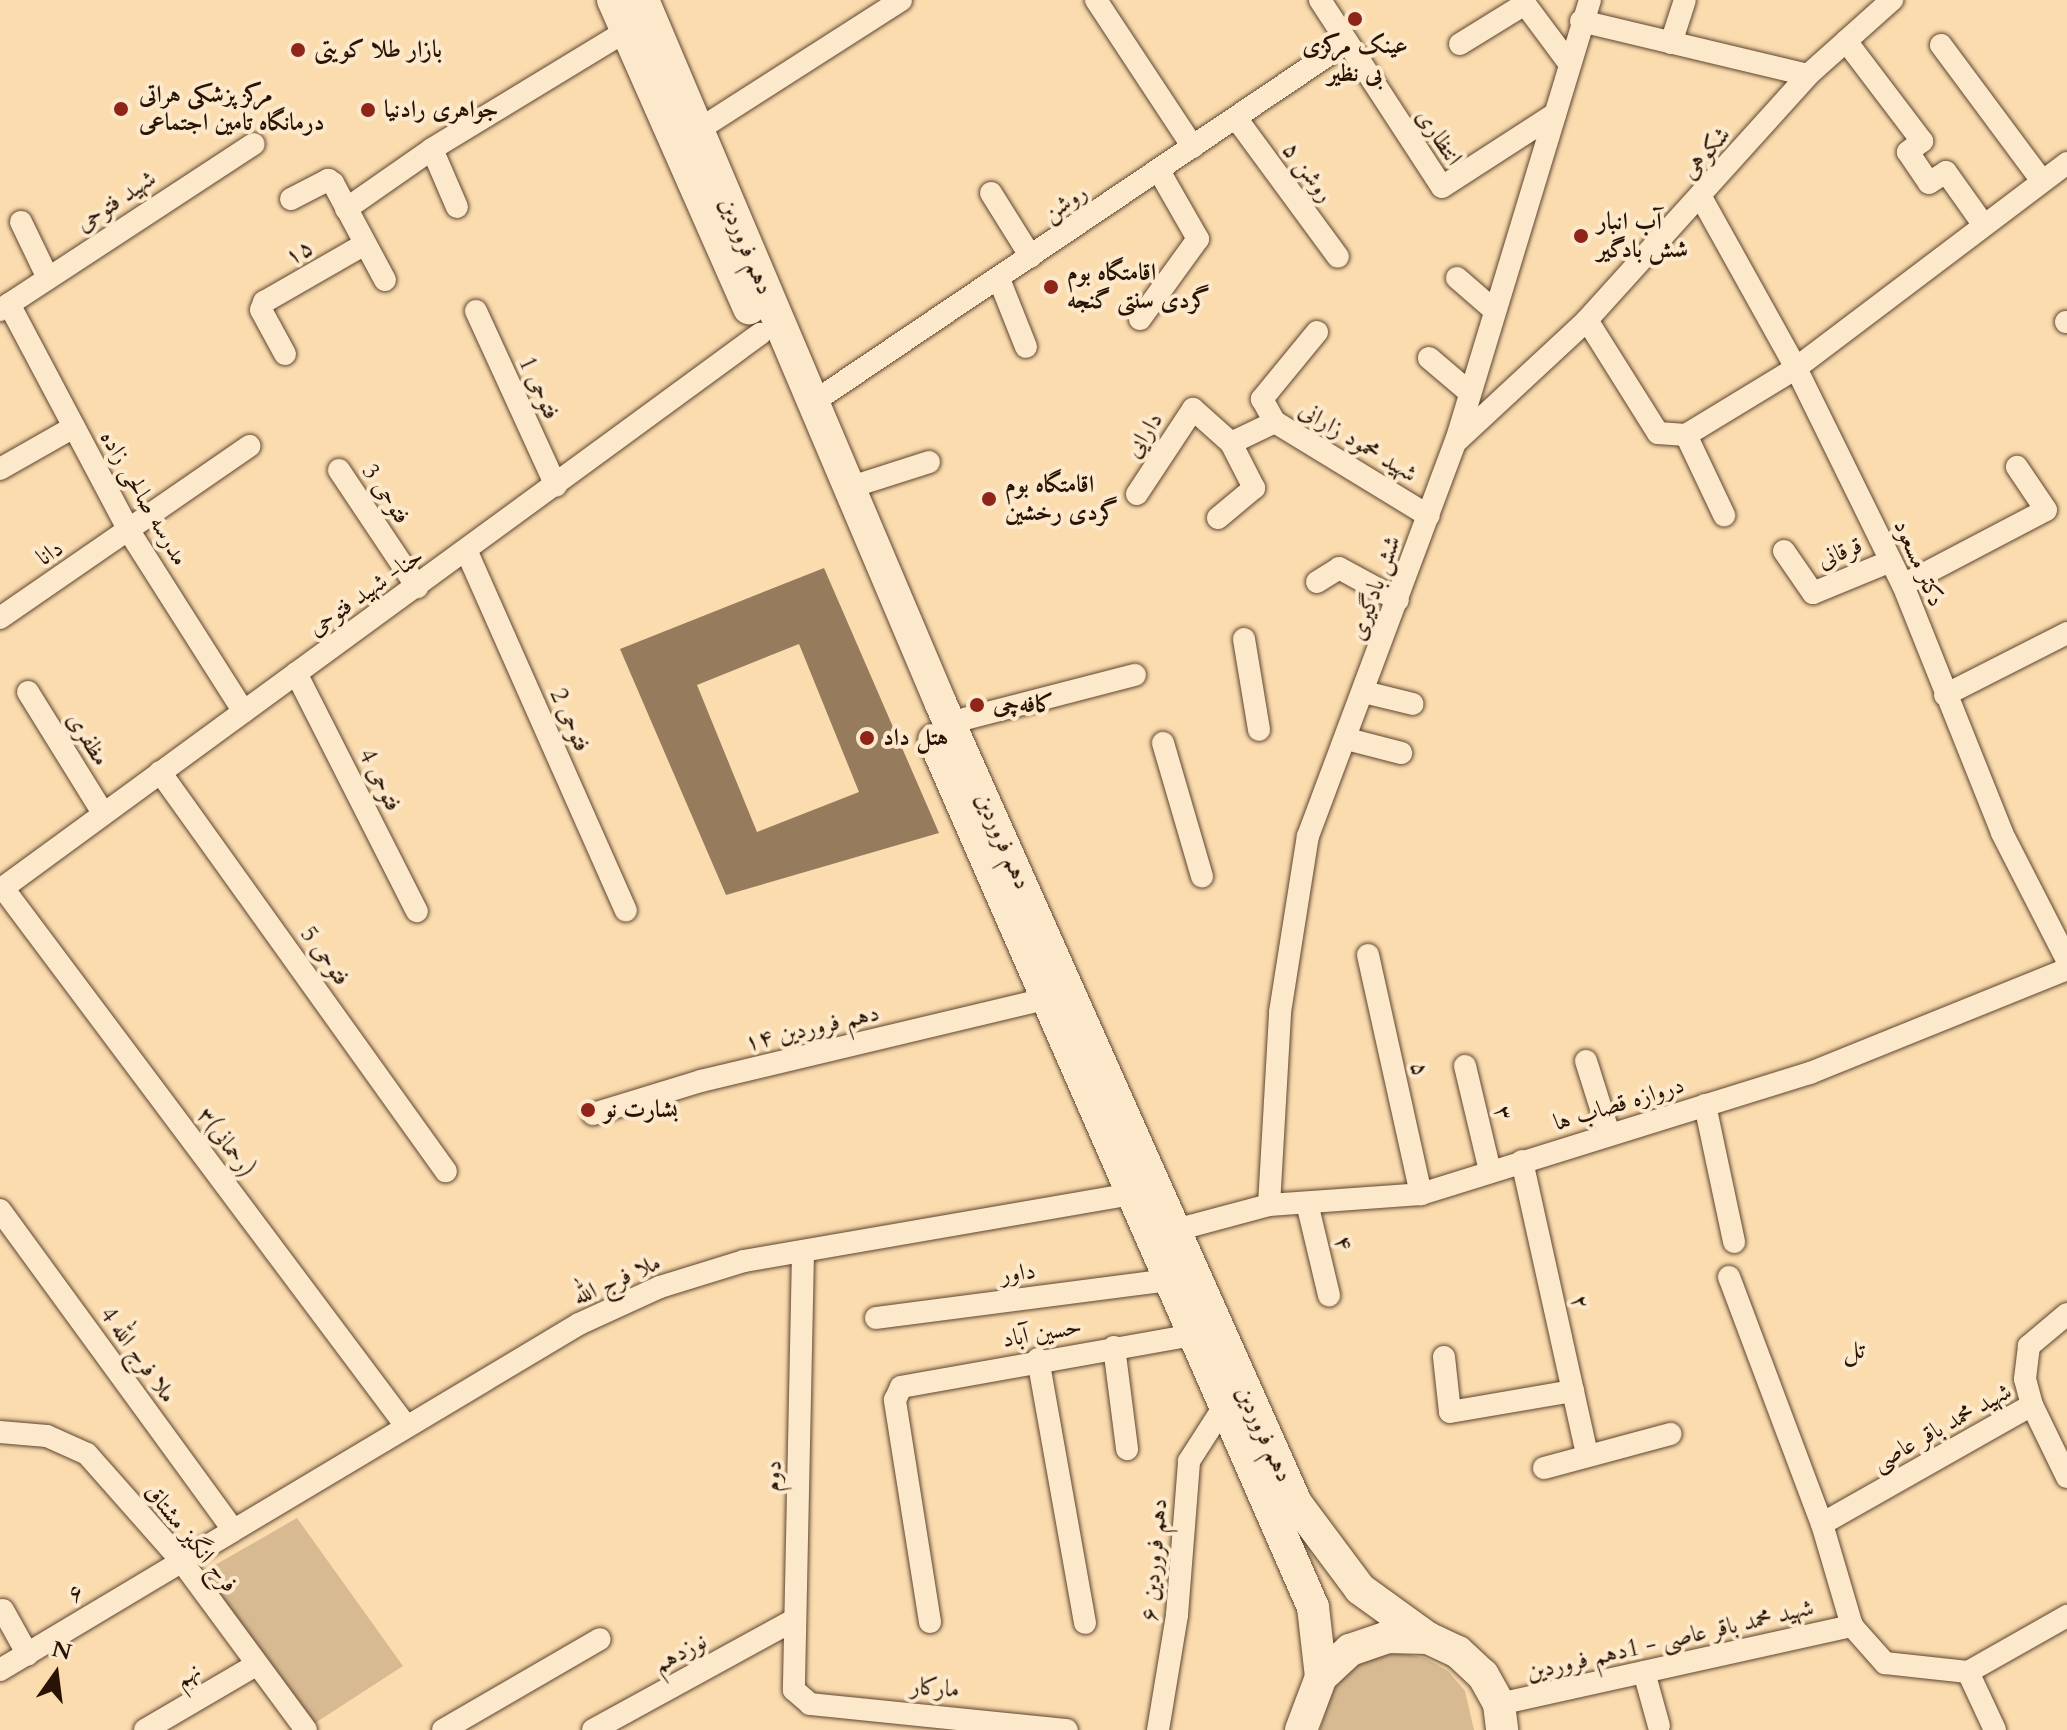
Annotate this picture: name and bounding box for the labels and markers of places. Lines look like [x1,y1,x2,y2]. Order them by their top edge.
marker: عینک مرکزی بی نظیر [1346,10,1364,28]
place label: عینک مرکزی بی نظیر [1302,32,1408,88]
place label: بازار طلا کویتی [314,36,442,64]
marker: بازار طلا کویتی [289,41,307,59]
place label: مرکز پزشکی هراتی درمانگاه تامین اجتماعی [139,81,324,137]
place label: جواهری رادنیا [384,96,499,124]
marker: مرکز پزشکی هراتی درمانگاه تامین اجتماعی [110,98,132,120]
marker: جواهری رادنیا [359,101,377,119]
place label: آب انبار شش بادگیر [1597,208,1688,264]
marker: آب انبار شش بادگیر [1572,227,1590,245]
place label: اقامتگاه بوم گردی سنتی گنجه [1067,259,1210,315]
marker: اقامتگاه بوم گردی سنتی گنجه [1042,278,1060,296]
place label: اقامتگاه بوم گردی رخشین [1005,471,1118,527]
marker: اقامتگاه بوم گردی رخشین [980,490,998,508]
place label: کافه‌چی [993,691,1054,719]
marker: کافه‌چی [968,696,986,714]
place label: هتل داد [883,724,948,752]
marker: هتل داد [858,729,876,747]
place label: بشارت نو [604,1096,678,1124]
marker: بشارت نو [579,1101,597,1119]

